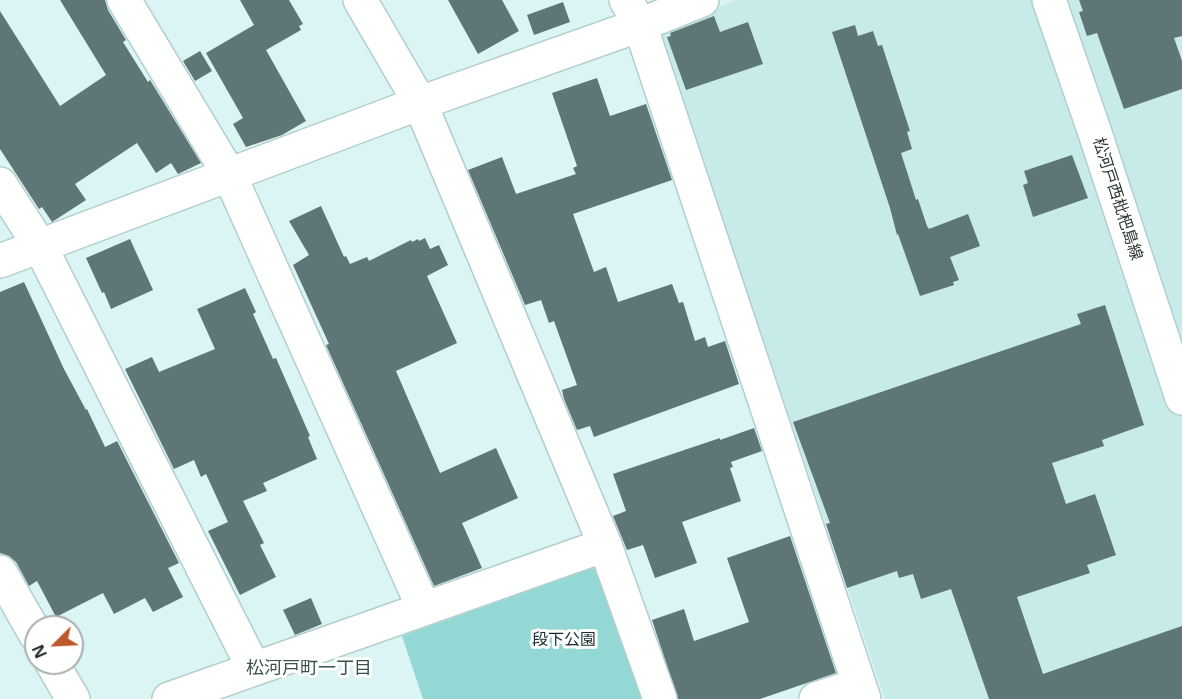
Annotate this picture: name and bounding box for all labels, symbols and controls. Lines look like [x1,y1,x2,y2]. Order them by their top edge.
street label: 松河戸西枇杷島線 [1088,135,1146,263]
north arrow [24,615,84,675]
park label: 段下公園 [532,630,596,650]
text: N [27,641,52,662]
district label: 松河戸町一丁目 [246,658,372,680]

